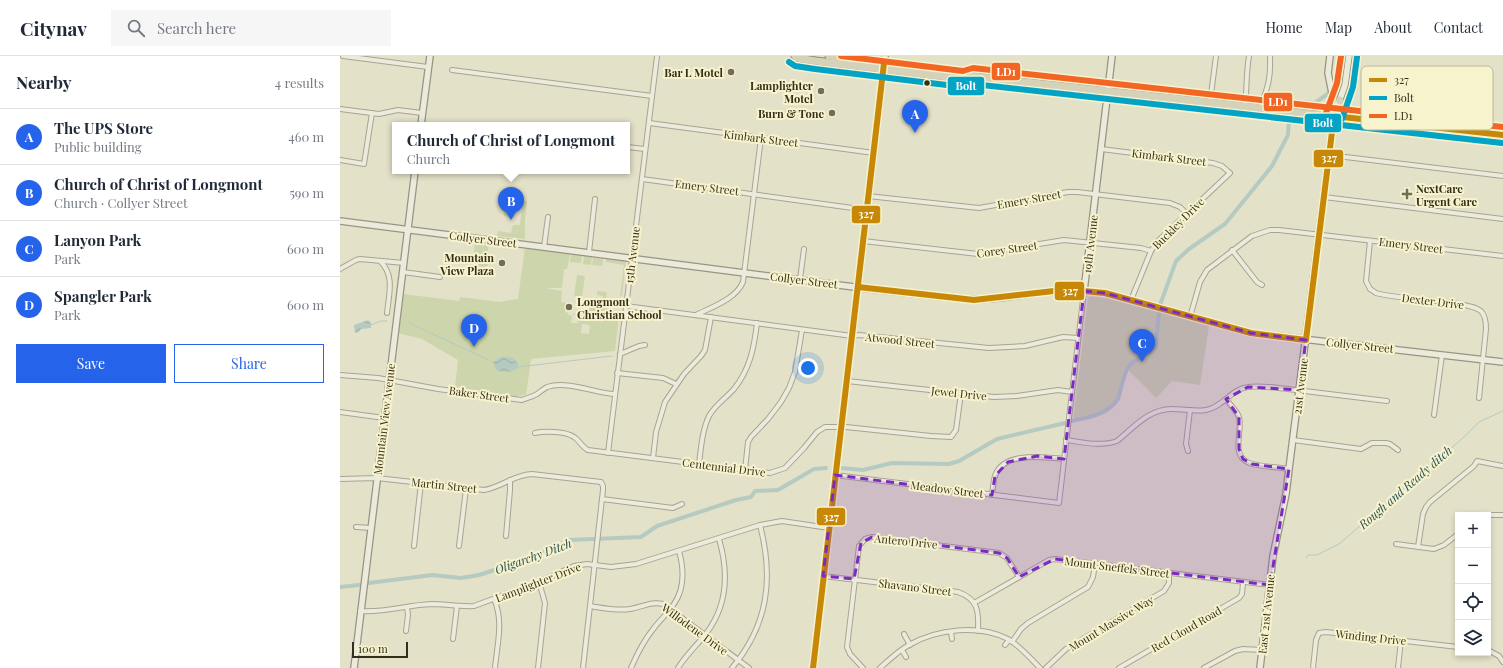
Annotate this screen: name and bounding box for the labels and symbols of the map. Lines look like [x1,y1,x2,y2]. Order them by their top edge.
line badge: LD1 [991,62,1021,81]
text: LD1 [996,64,1016,79]
place label: Bar L Motel [664,65,724,80]
legend [1361,66,1493,130]
marker: Bar L Motel [726,67,736,77]
text: 327 [1394,72,1409,87]
line badge: Bolt [947,76,985,96]
place label: Lamplighter Motel [750,78,814,106]
unlabelled marker [922,78,932,88]
text: Bolt [956,78,977,93]
marker: Lamplighter Motel [816,86,826,96]
text: Bolt [1394,90,1414,105]
line badge: LD1 [1263,92,1293,112]
text: LD1 [1268,94,1288,109]
pin: A [902,100,928,133]
place label: Burn & Tone [758,106,824,121]
marker: Burn & Tone [827,108,837,118]
text: LD1 [1394,108,1413,123]
line badge: Bolt [1304,113,1342,133]
text: Bolt [1313,115,1334,130]
street label: Kimbark Street [723,126,799,150]
street label: Kimbark Street [1131,145,1207,169]
line badge: 327 [1313,149,1344,168]
text: 327 [1321,150,1337,165]
street label: Emery Street [674,176,740,198]
place label: NextCare Urgent Care [1416,181,1477,209]
street label: Emery Street [996,186,1062,212]
pin: B [498,187,524,220]
marker: NextCare Urgent Care [1401,188,1413,200]
street label: Buckley Drive [1149,193,1208,252]
line badge: 327 [851,205,881,224]
text: 327 [858,206,874,221]
street label: 19th Avenue [1079,214,1101,274]
street label: 15th Avenue [621,225,643,284]
street label: Collyer Street [448,227,518,251]
street label: Emery Street [1378,234,1444,256]
street label: Corey Street [976,237,1038,261]
place label: Mountain View Plaza [439,250,494,278]
marker: Mountain View Plaza [497,258,507,268]
street label: Collyer Street [769,268,839,292]
line badge: 327 [1054,281,1085,301]
text: 327 [1062,283,1078,298]
street label: Dexter Drive [1401,290,1466,312]
place label: Longmont Christian School [577,294,662,322]
marker: Longmont Christian School [564,302,574,312]
pin: D [461,314,487,347]
street label: Atwood Street [863,329,936,351]
pin: C [1129,329,1155,362]
street label: Collyer Street [1326,334,1395,356]
street label: 21st Avenue [1289,357,1311,415]
your location [798,358,818,378]
street label: Mountain View Avenue [370,362,398,476]
street label: Baker Street [448,382,510,406]
street label: Jewel Drive [930,383,988,403]
water label: Rough and Ready ditch [1354,442,1455,533]
street label: Centennial Drive [681,454,767,480]
street label: Martin Street [410,474,478,496]
street label: Meadow Street [910,477,984,501]
line badge: 327 [816,507,846,526]
text: 327 [823,509,839,524]
street label: Antero Drive [873,530,939,552]
water label: Oligarchy Ditch [492,535,574,577]
street label: Mount Sneffels Street [1064,553,1171,581]
street label: Lamplighter Drive [493,559,583,605]
street label: East 21st Avenue [1254,573,1278,655]
street label: Shavano Street [878,575,952,599]
street label: Mount Massive Way [1066,591,1157,654]
street label: Willodene Drive [658,599,732,659]
street label: Red Cloud Road [1148,602,1224,655]
street label: Winding Drive [1334,626,1408,648]
scale bar [352,640,408,659]

